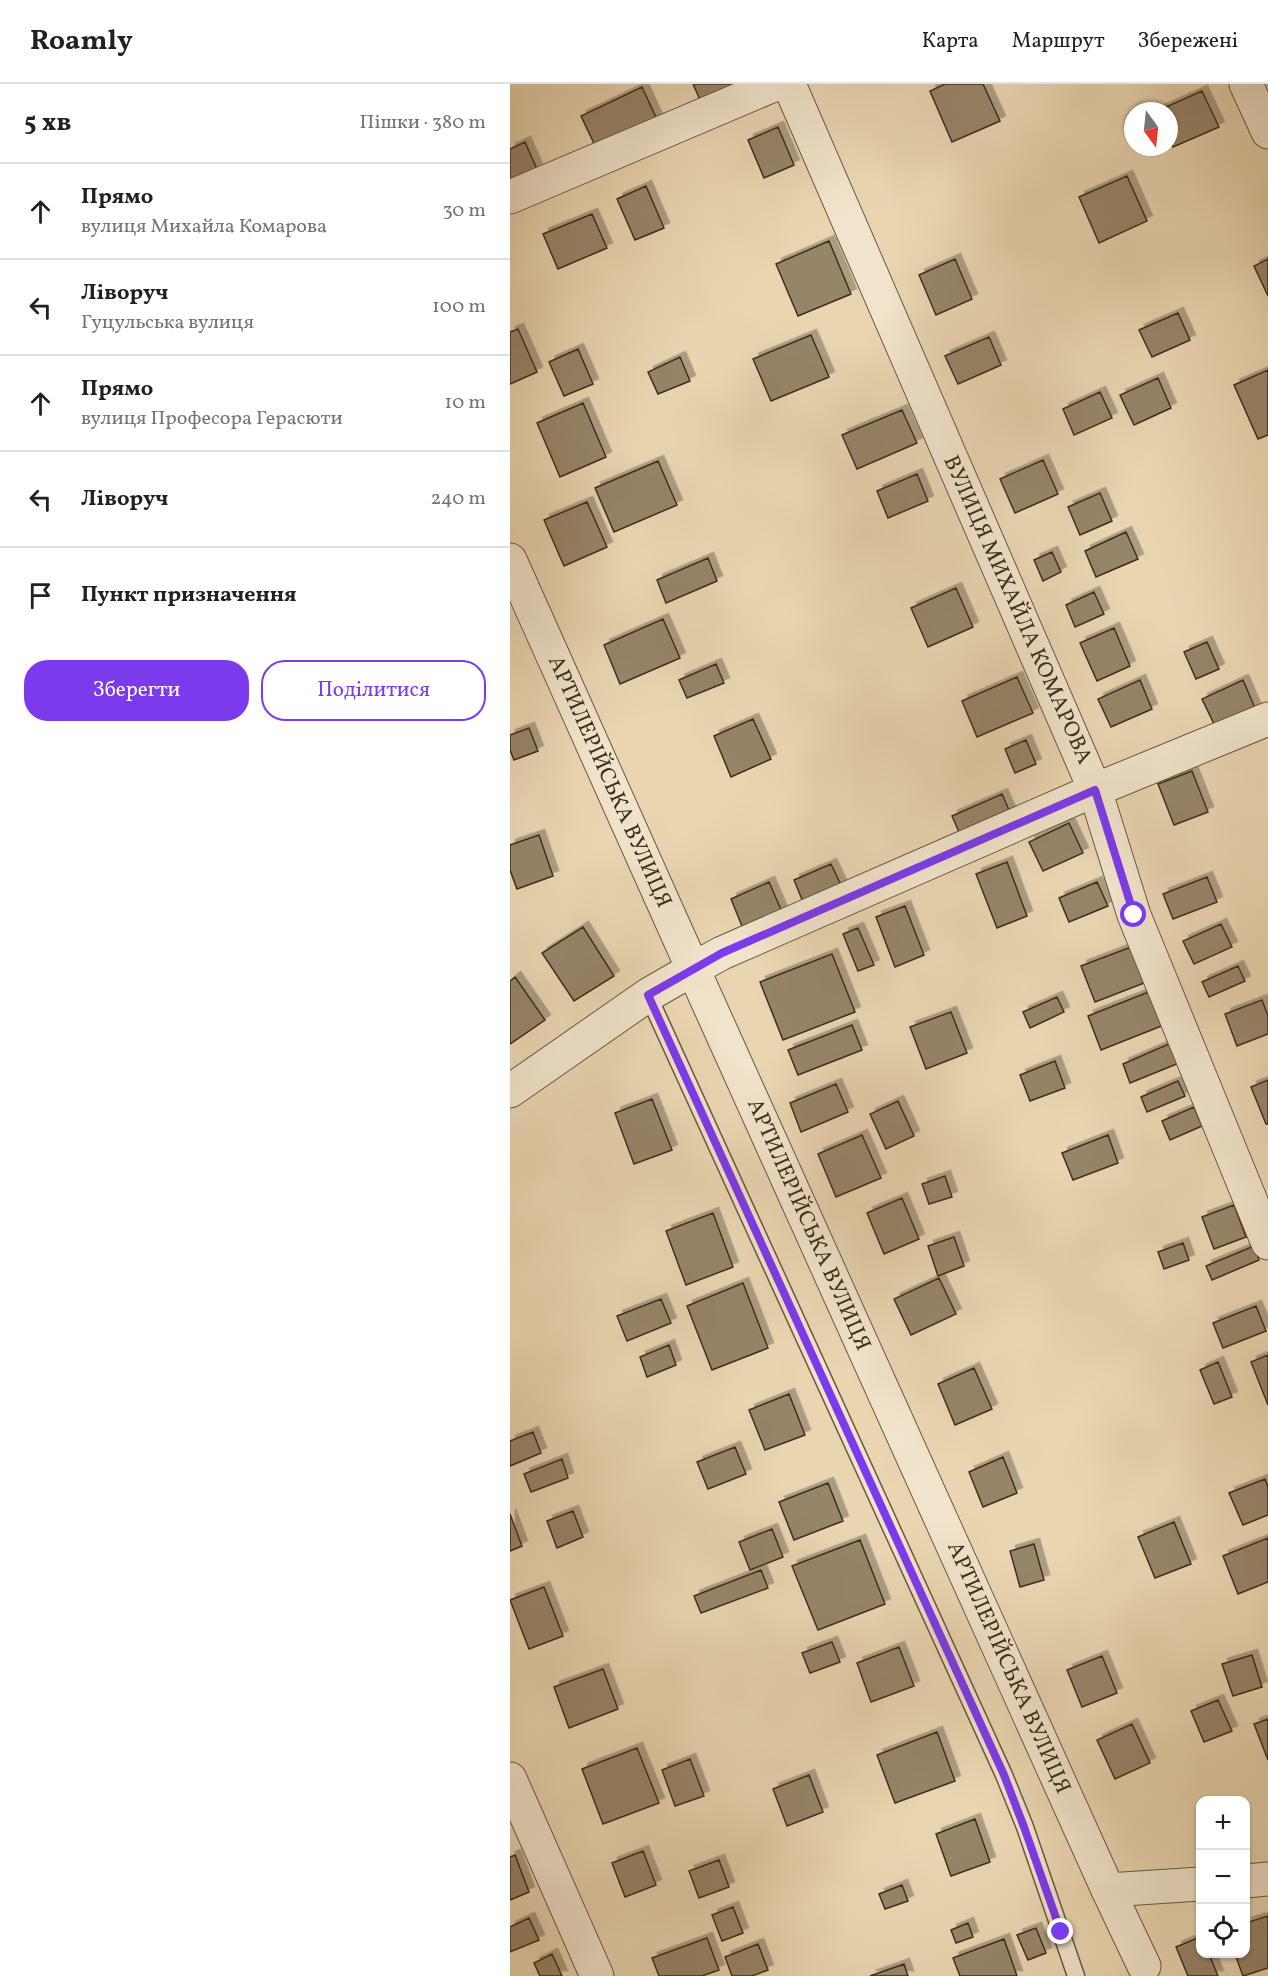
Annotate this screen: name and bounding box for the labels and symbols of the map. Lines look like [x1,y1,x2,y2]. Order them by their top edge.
north arrow [1124,102,1178,156]
street label: ВУЛИЦЯ МИХАЙЛА КОМАРОВА [935,451,1099,769]
street label: АРТИЛЕРІЙСЬКА ВУЛИЦЯ [539,651,679,913]
route start [1120,901,1146,927]
street label: АРТИЛЕРІЙСЬКА ВУЛИЦЯ [738,1094,878,1356]
street label: АРТИЛЕРІЙСЬКА ВУЛИЦЯ [938,1537,1078,1799]
route end [1047,1918,1073,1944]

